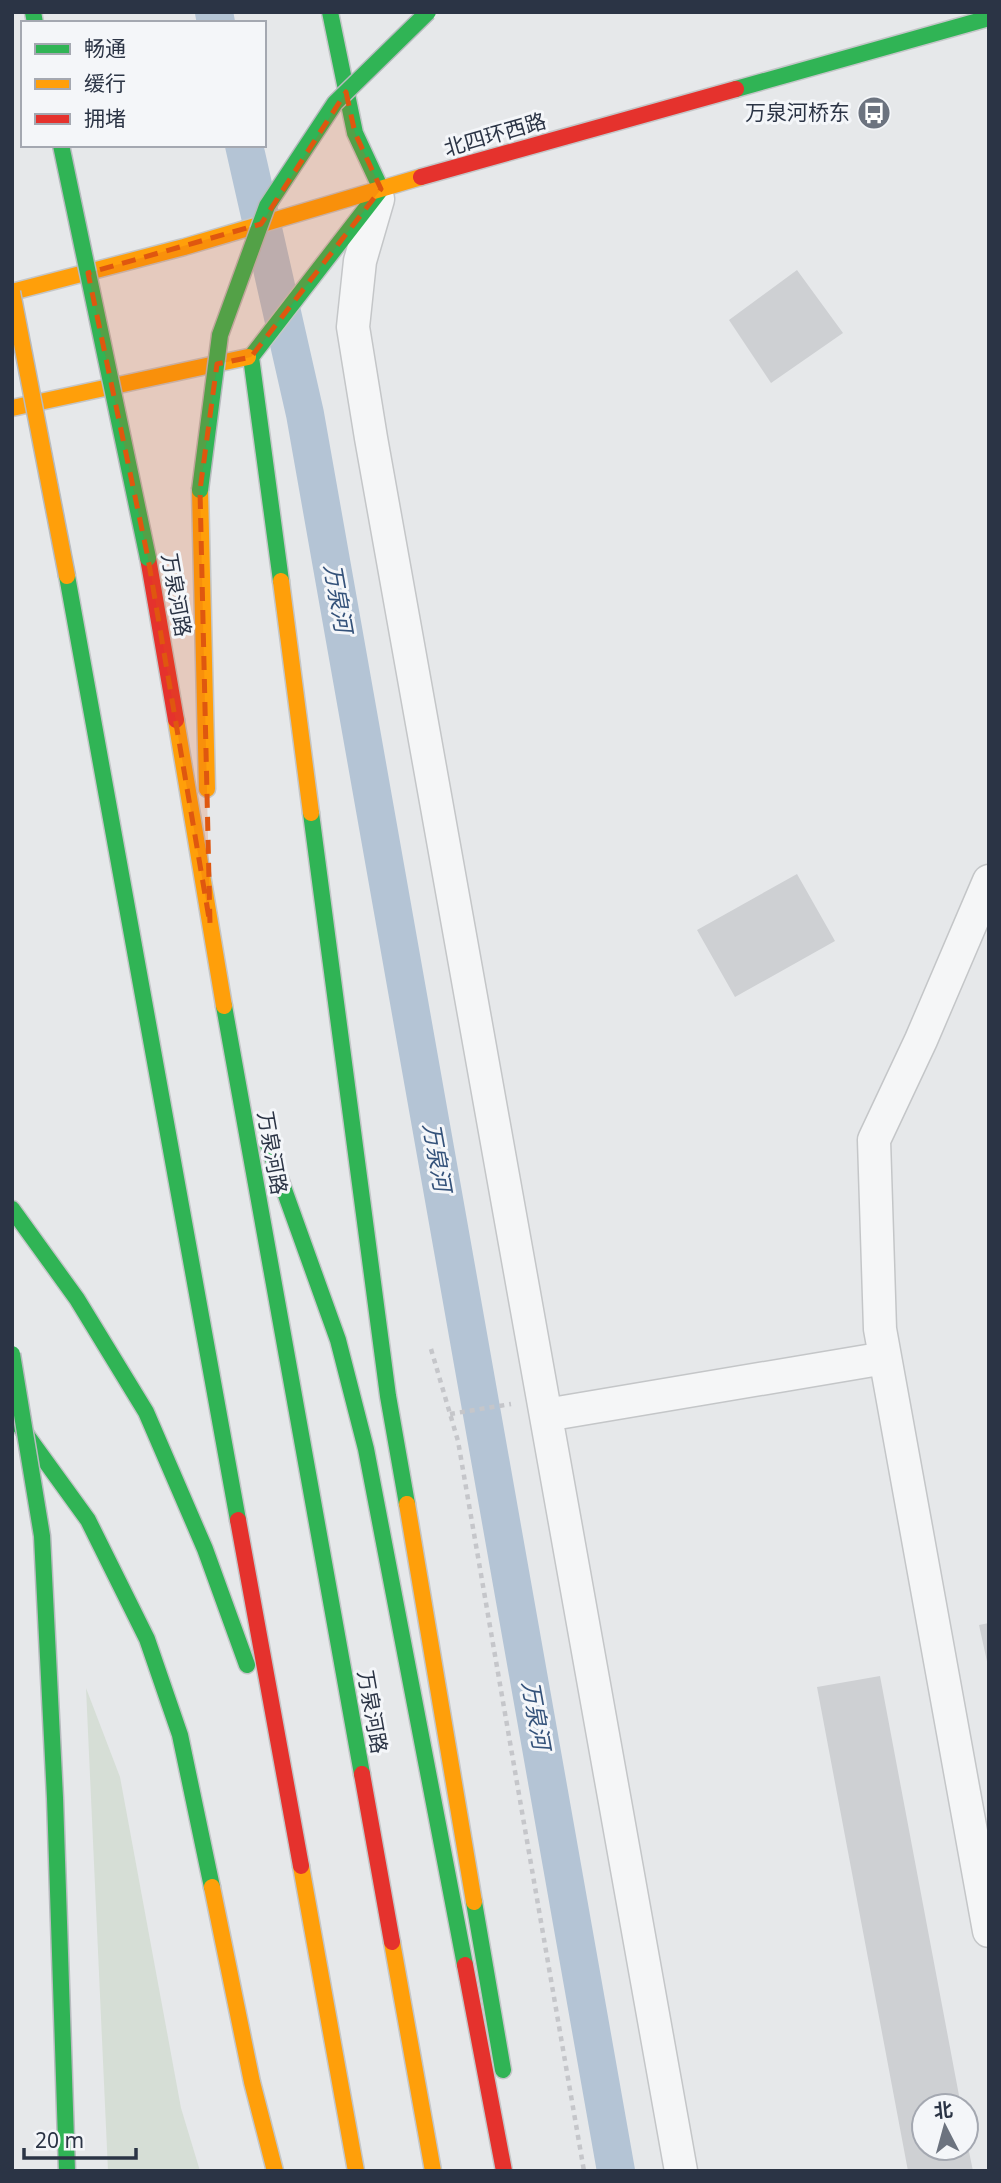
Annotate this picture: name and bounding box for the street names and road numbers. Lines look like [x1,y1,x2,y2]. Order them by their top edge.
street label: 北四环西路 [440,106,549,162]
street label: 万泉河路 [156,551,198,639]
street label: 万泉河路 [252,1109,294,1197]
street label: 万泉河路 [352,1668,394,1756]

